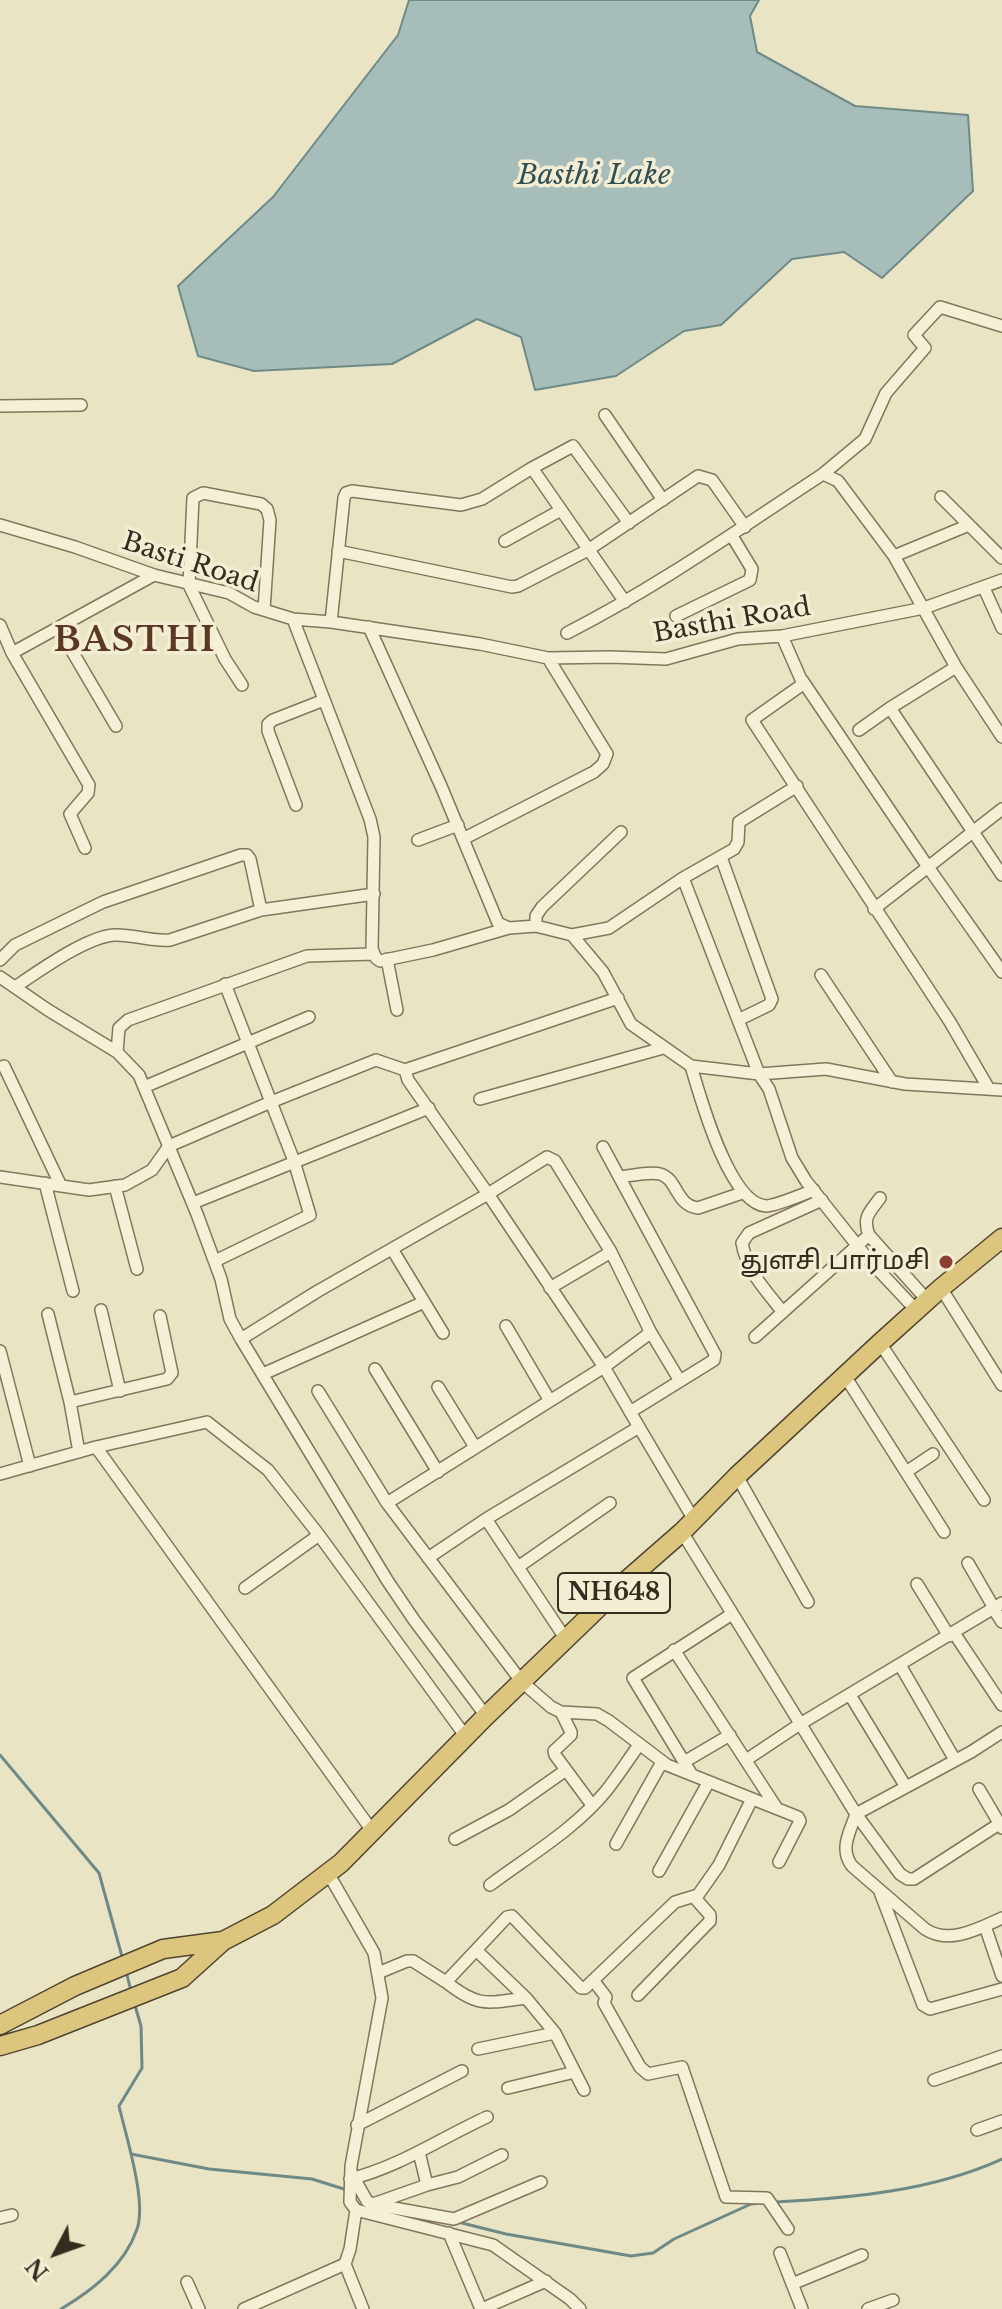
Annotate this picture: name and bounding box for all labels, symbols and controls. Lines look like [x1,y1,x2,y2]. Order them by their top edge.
water label: Basthi Lake [517,159,671,193]
street label: Basti Road [118,526,262,600]
street label: Basthi Road [651,592,813,650]
district label: BASTHI [53,621,217,661]
place label: துளசி பார்மசி [740,1246,930,1278]
marker: துளசி பார்மசி [937,1253,955,1271]
road number: NH648 [558,1573,670,1613]
north arrow [16,2213,96,2293]
text: N [21,2252,54,2286]

